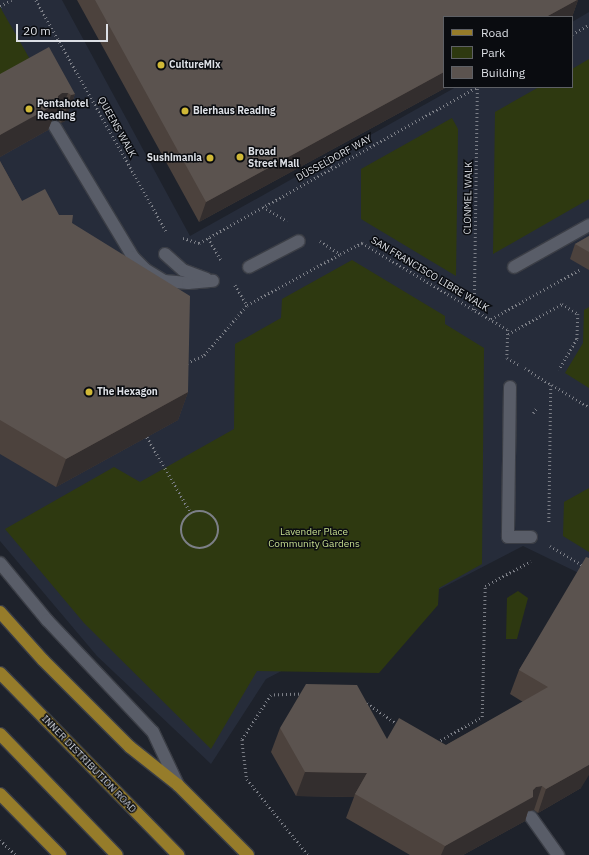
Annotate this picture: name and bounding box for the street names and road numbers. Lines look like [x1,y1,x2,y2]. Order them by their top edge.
street label: QUEENS WALK [95,95,139,159]
street label: DÜSSELDORF WAY [294,132,374,184]
street label: CLONMEL WALK [461,161,475,235]
street label: SAN FRANCISCO LIBRE WALK [369,234,491,314]
street label: INNER DISTRIBUTION ROAD [39,713,139,815]

